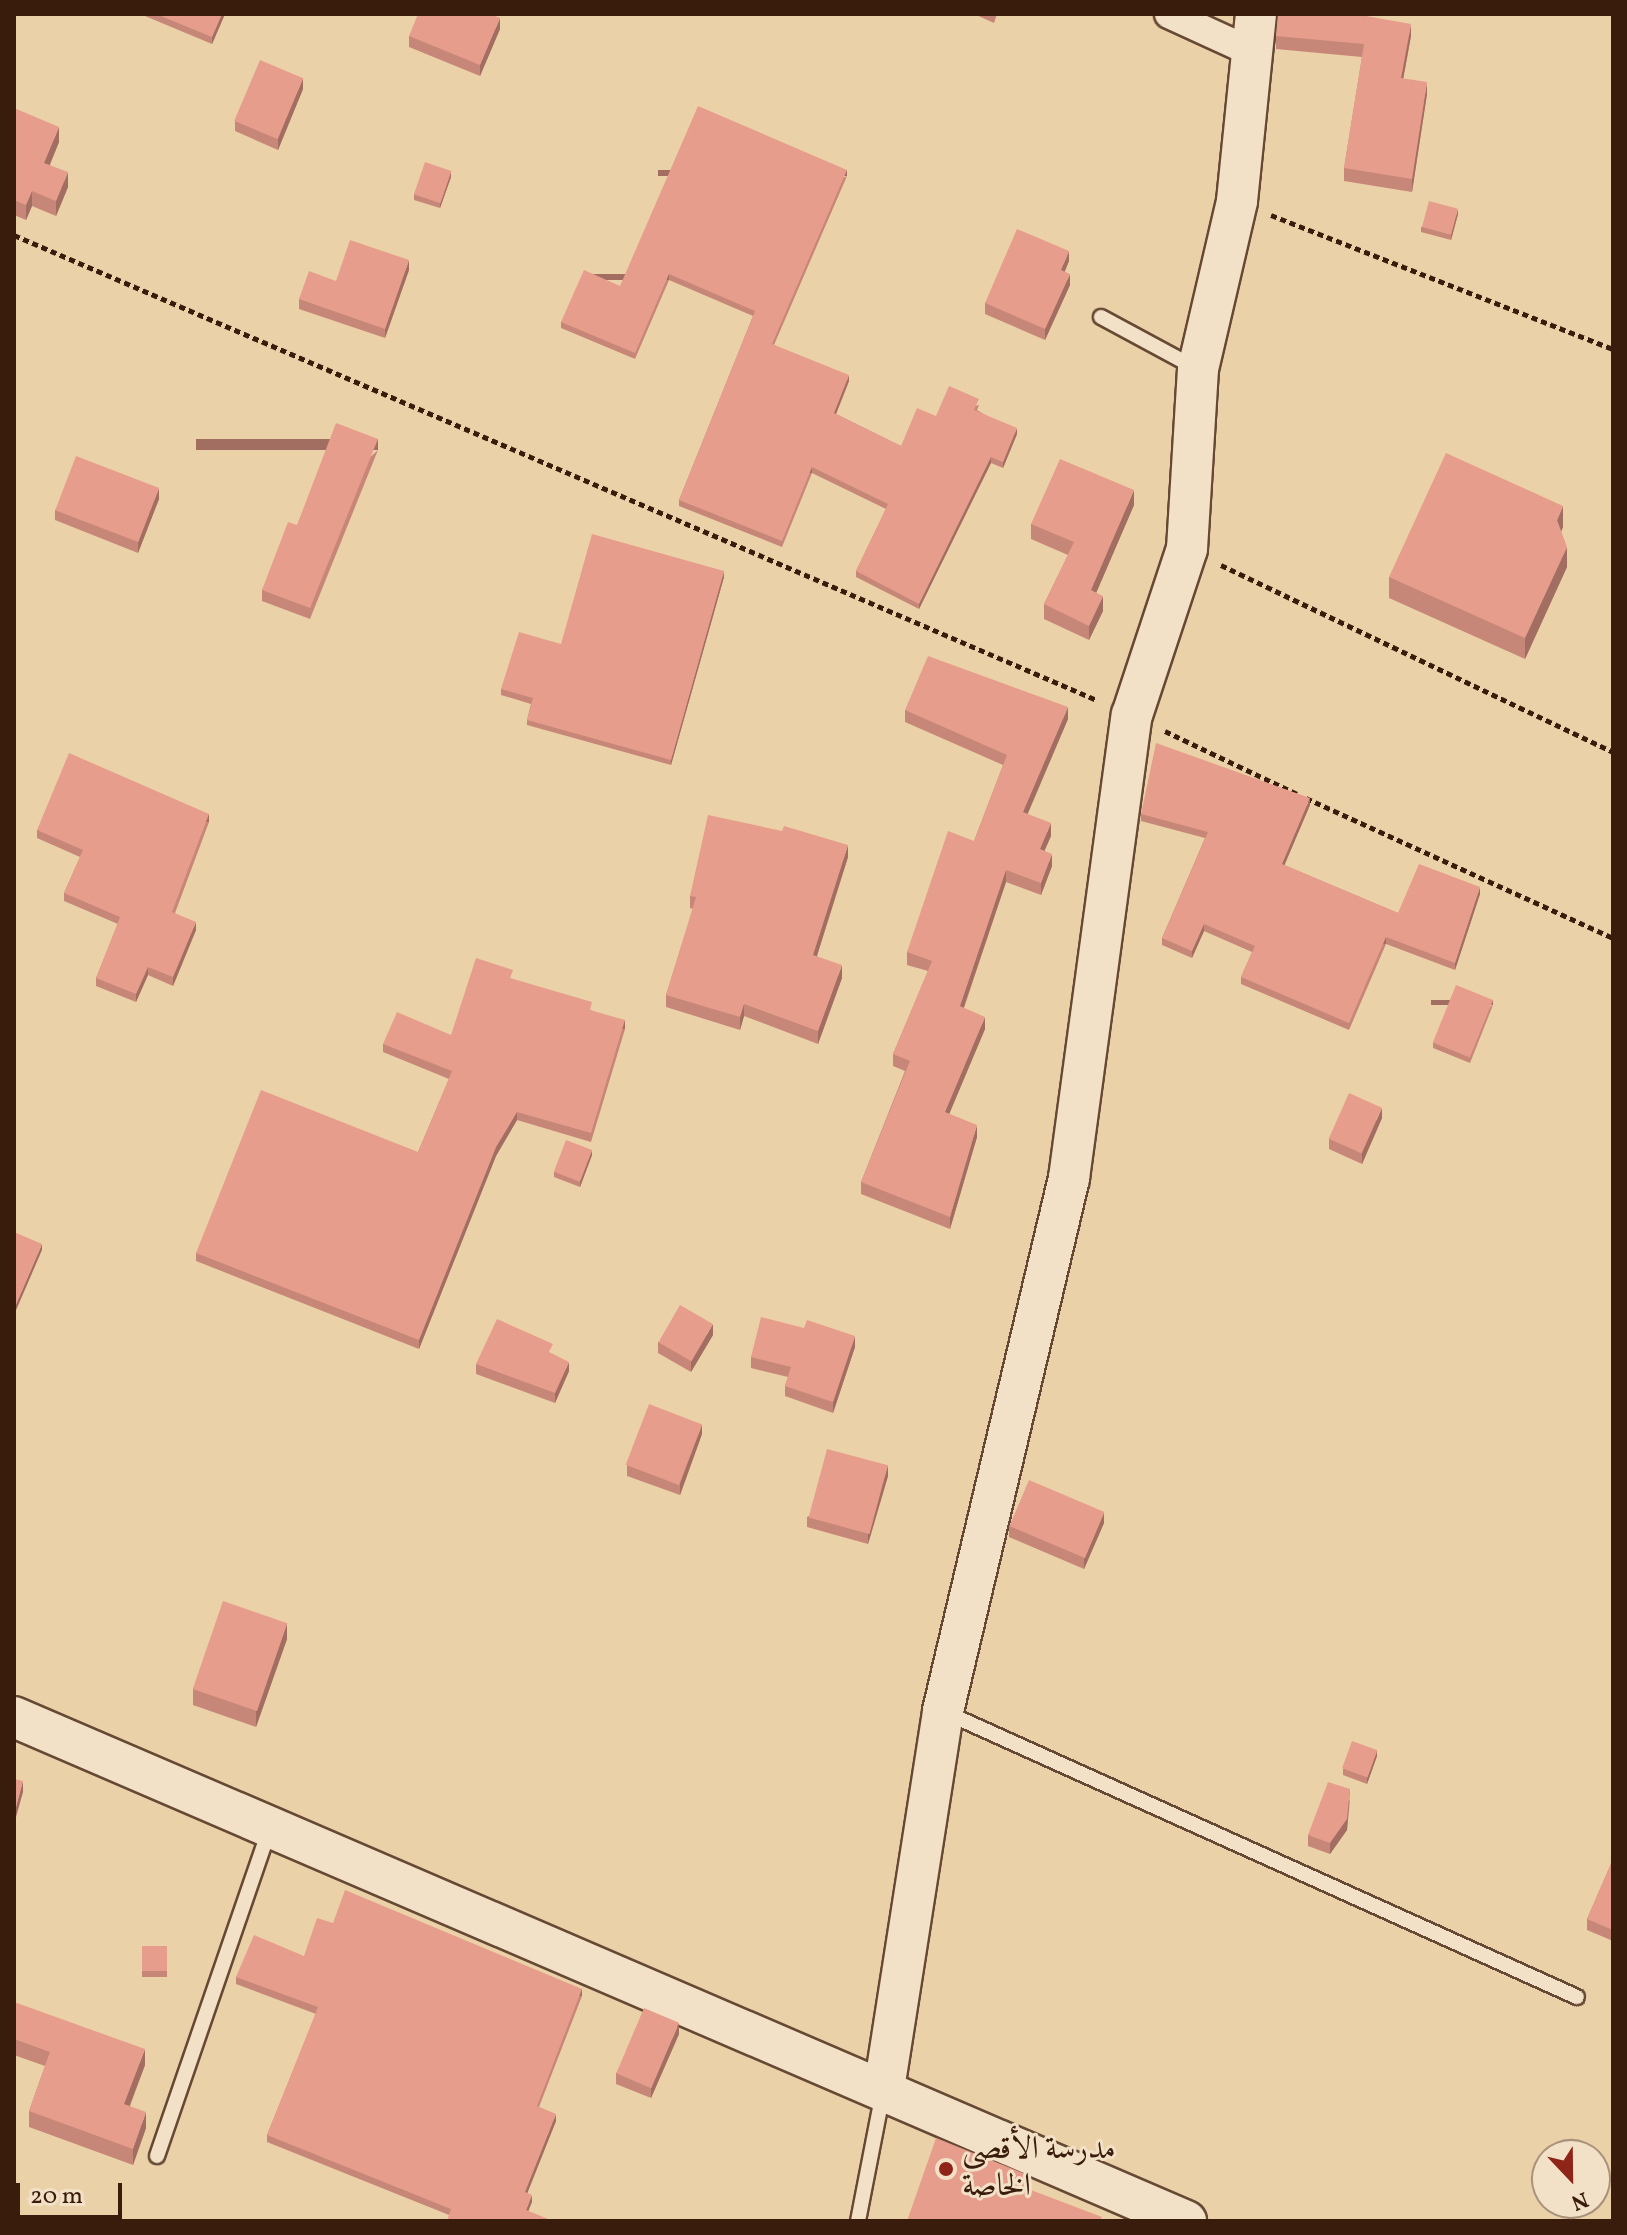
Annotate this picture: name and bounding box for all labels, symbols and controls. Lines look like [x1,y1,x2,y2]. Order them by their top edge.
place label: مدرسة الأقصى الخاصة [962,2132,1116,2207]
north arrow [1531,2139,1611,2219]
marker: مدرسة الأقصى الخاصة [937,2160,955,2178]
scale bar [20,2167,126,2217]
text: 20 m [30,2180,83,2214]
text: N [1566,2182,1593,2217]

